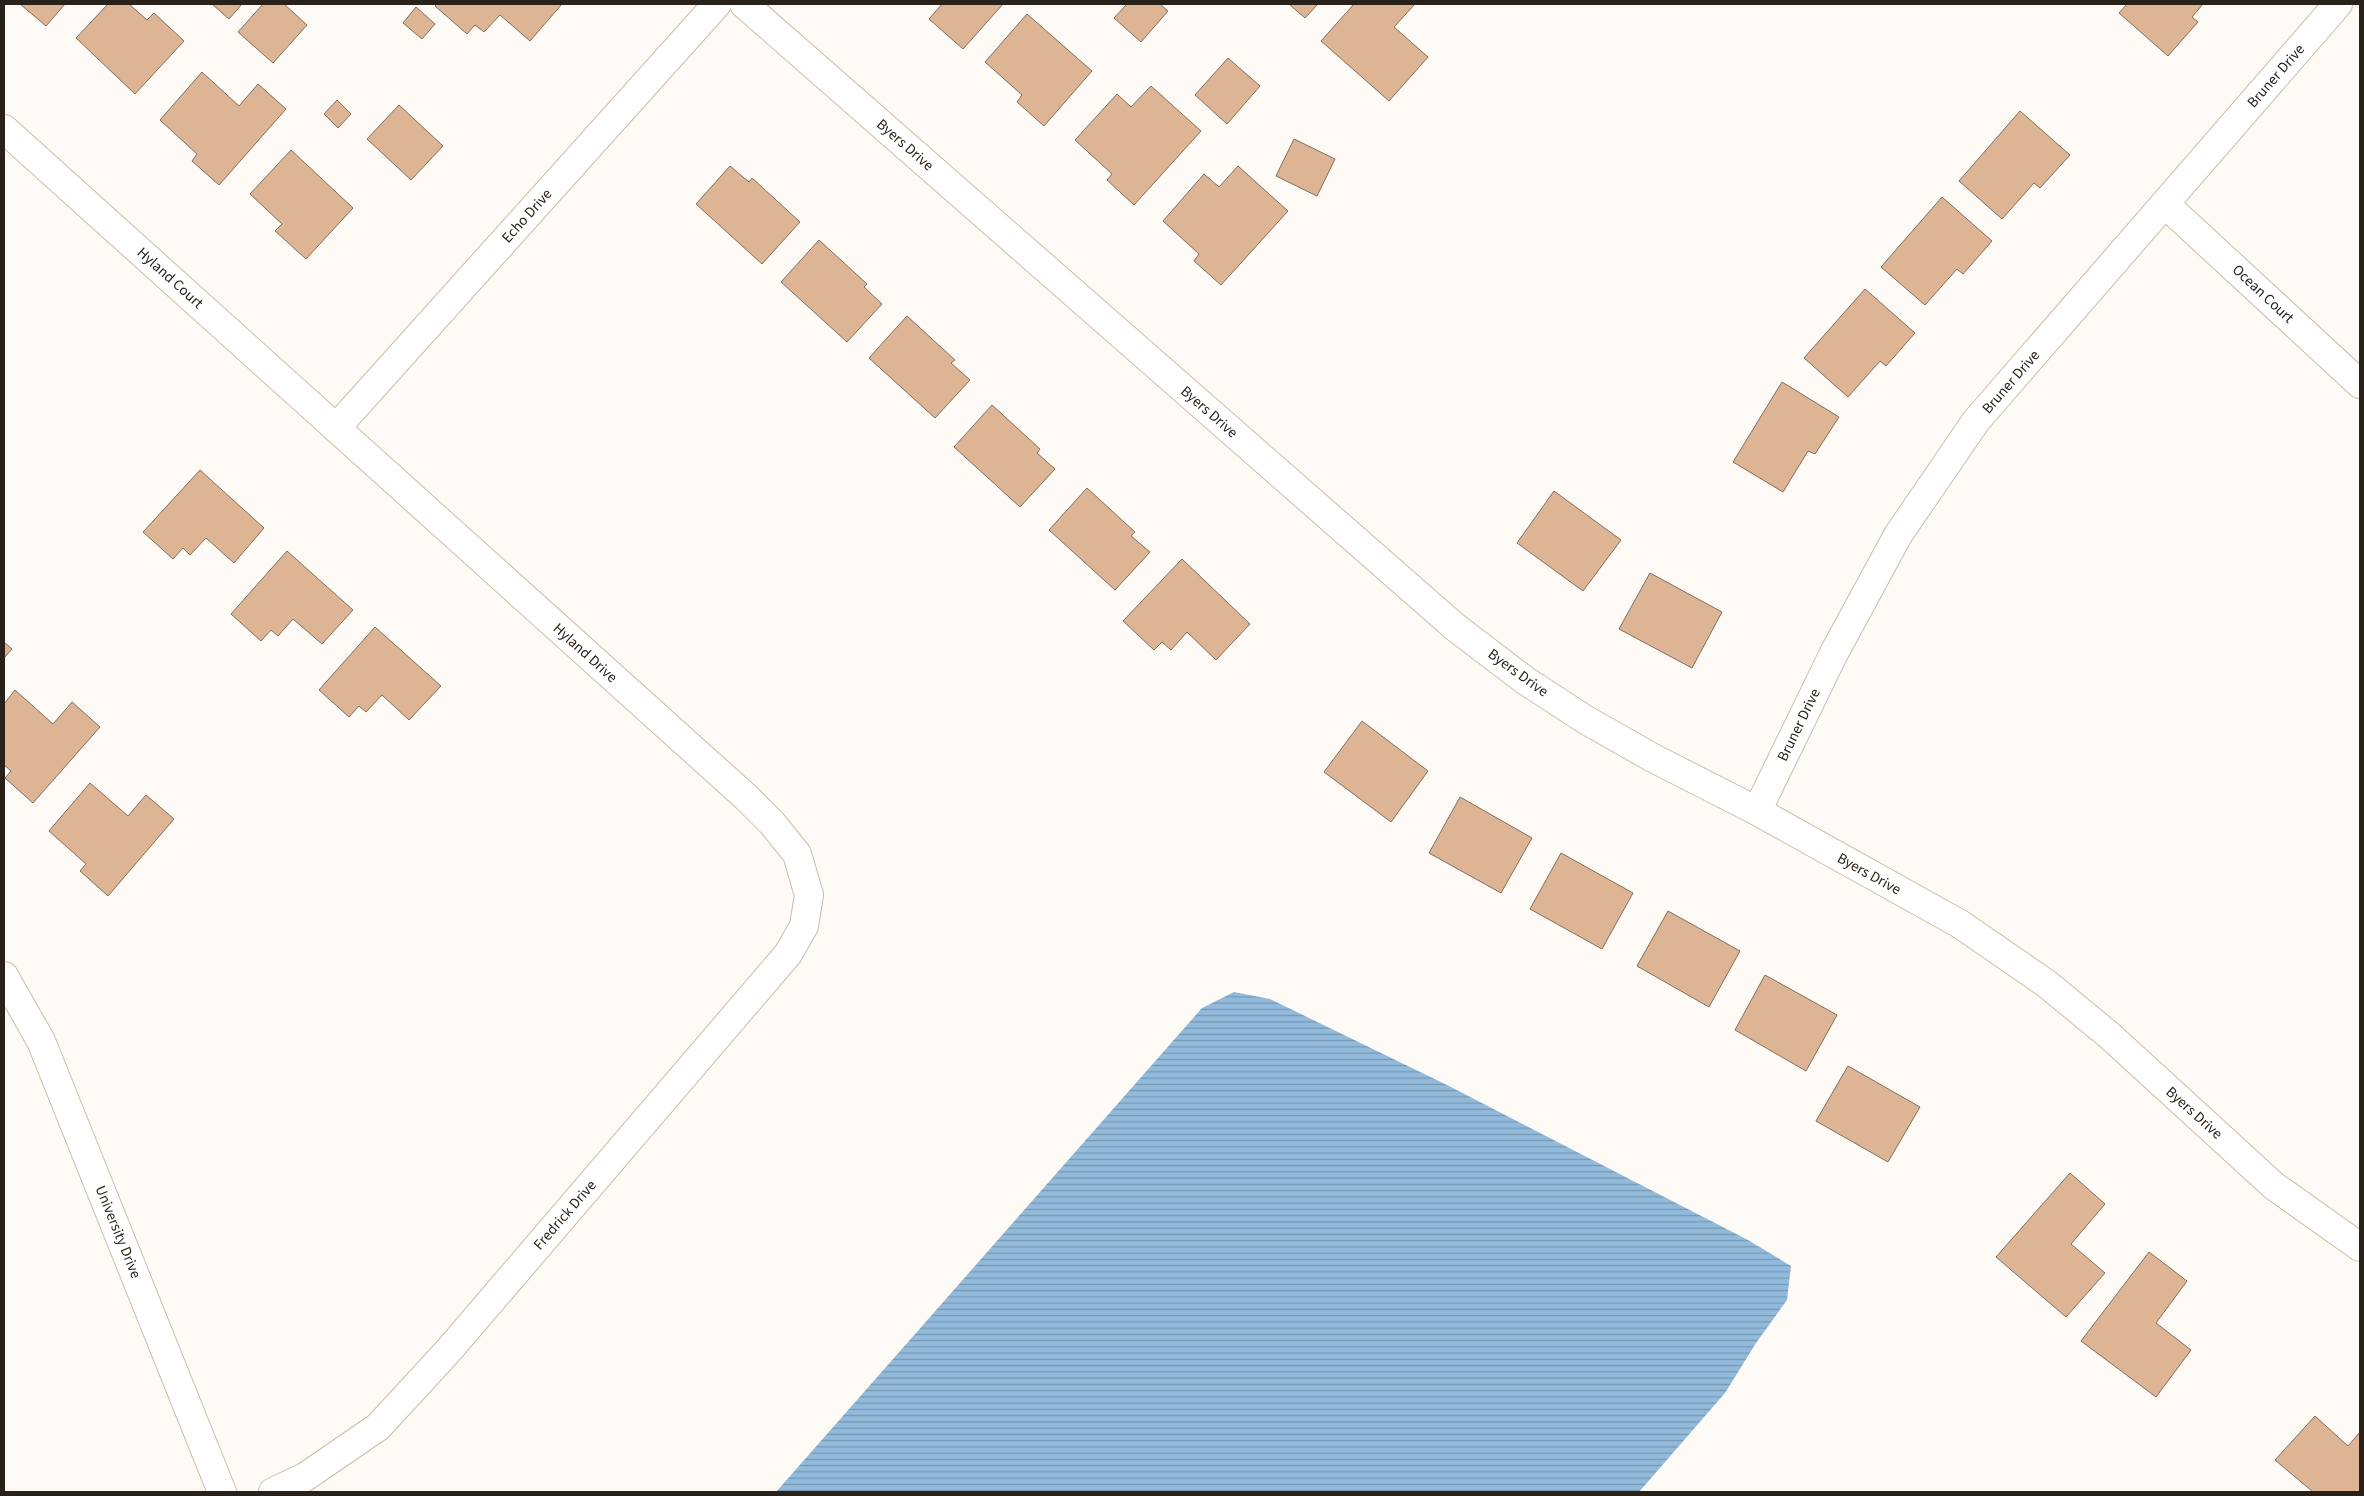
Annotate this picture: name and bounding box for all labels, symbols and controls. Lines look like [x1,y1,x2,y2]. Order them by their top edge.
street label: Bruner Drive [2242,39,2310,113]
street label: Byers Drive [872,114,938,176]
street label: Echo Drive [497,184,557,248]
street label: Hyland Court [132,242,208,314]
street label: Ocean Court [2227,260,2299,328]
street label: Bruner Drive [1977,345,2045,419]
street label: Byers Drive [1176,381,1242,443]
street label: Hyland Drive [548,618,622,688]
street label: Byers Drive [1484,644,1552,702]
street label: Bruner Drive [1772,685,1826,765]
street label: Byers Drive [1833,848,1905,900]
street label: Byers Drive [2161,1082,2227,1144]
street label: Fredrick Drive [529,1175,601,1255]
street label: University Drive [90,1182,146,1282]

